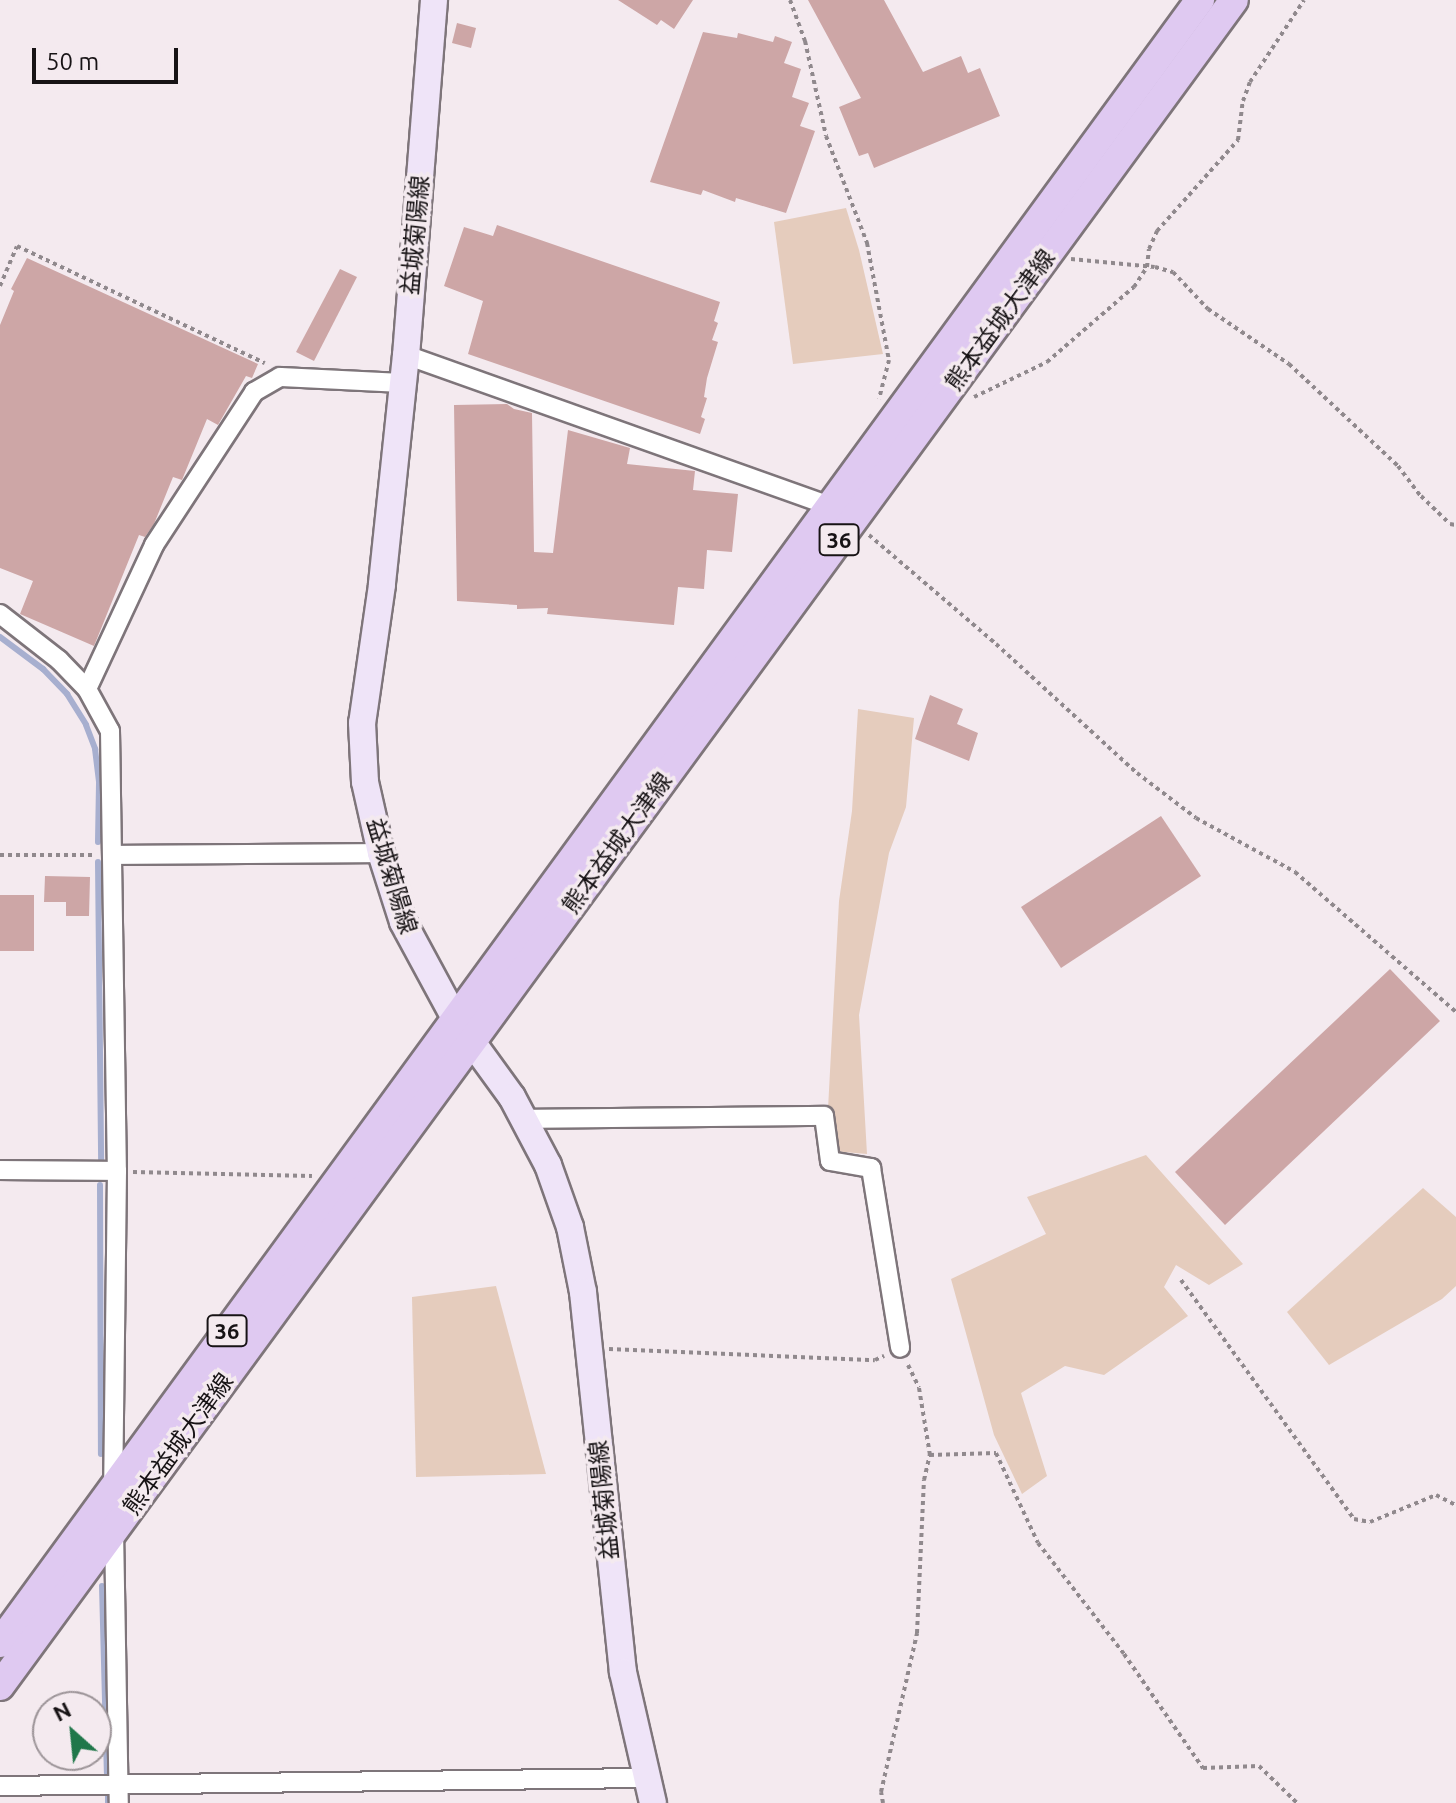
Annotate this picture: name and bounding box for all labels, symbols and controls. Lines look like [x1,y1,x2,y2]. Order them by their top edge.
scale bar [36,32,182,82]
text: 50 m [46,48,99,75]
street label: 益城菊陽線 [395,174,435,296]
street label: 熊本益城大津線 [939,244,1061,396]
road number: 36 [817,522,861,558]
street label: 熊本益城大津線 [556,767,678,919]
street label: 益城菊陽線 [361,814,423,938]
road number: 36 [205,1313,249,1349]
street label: 熊本益城大津線 [117,1368,239,1520]
street label: 益城菊陽線 [583,1439,625,1561]
north arrow [32,1691,112,1771]
text: N [49,1696,75,1726]

